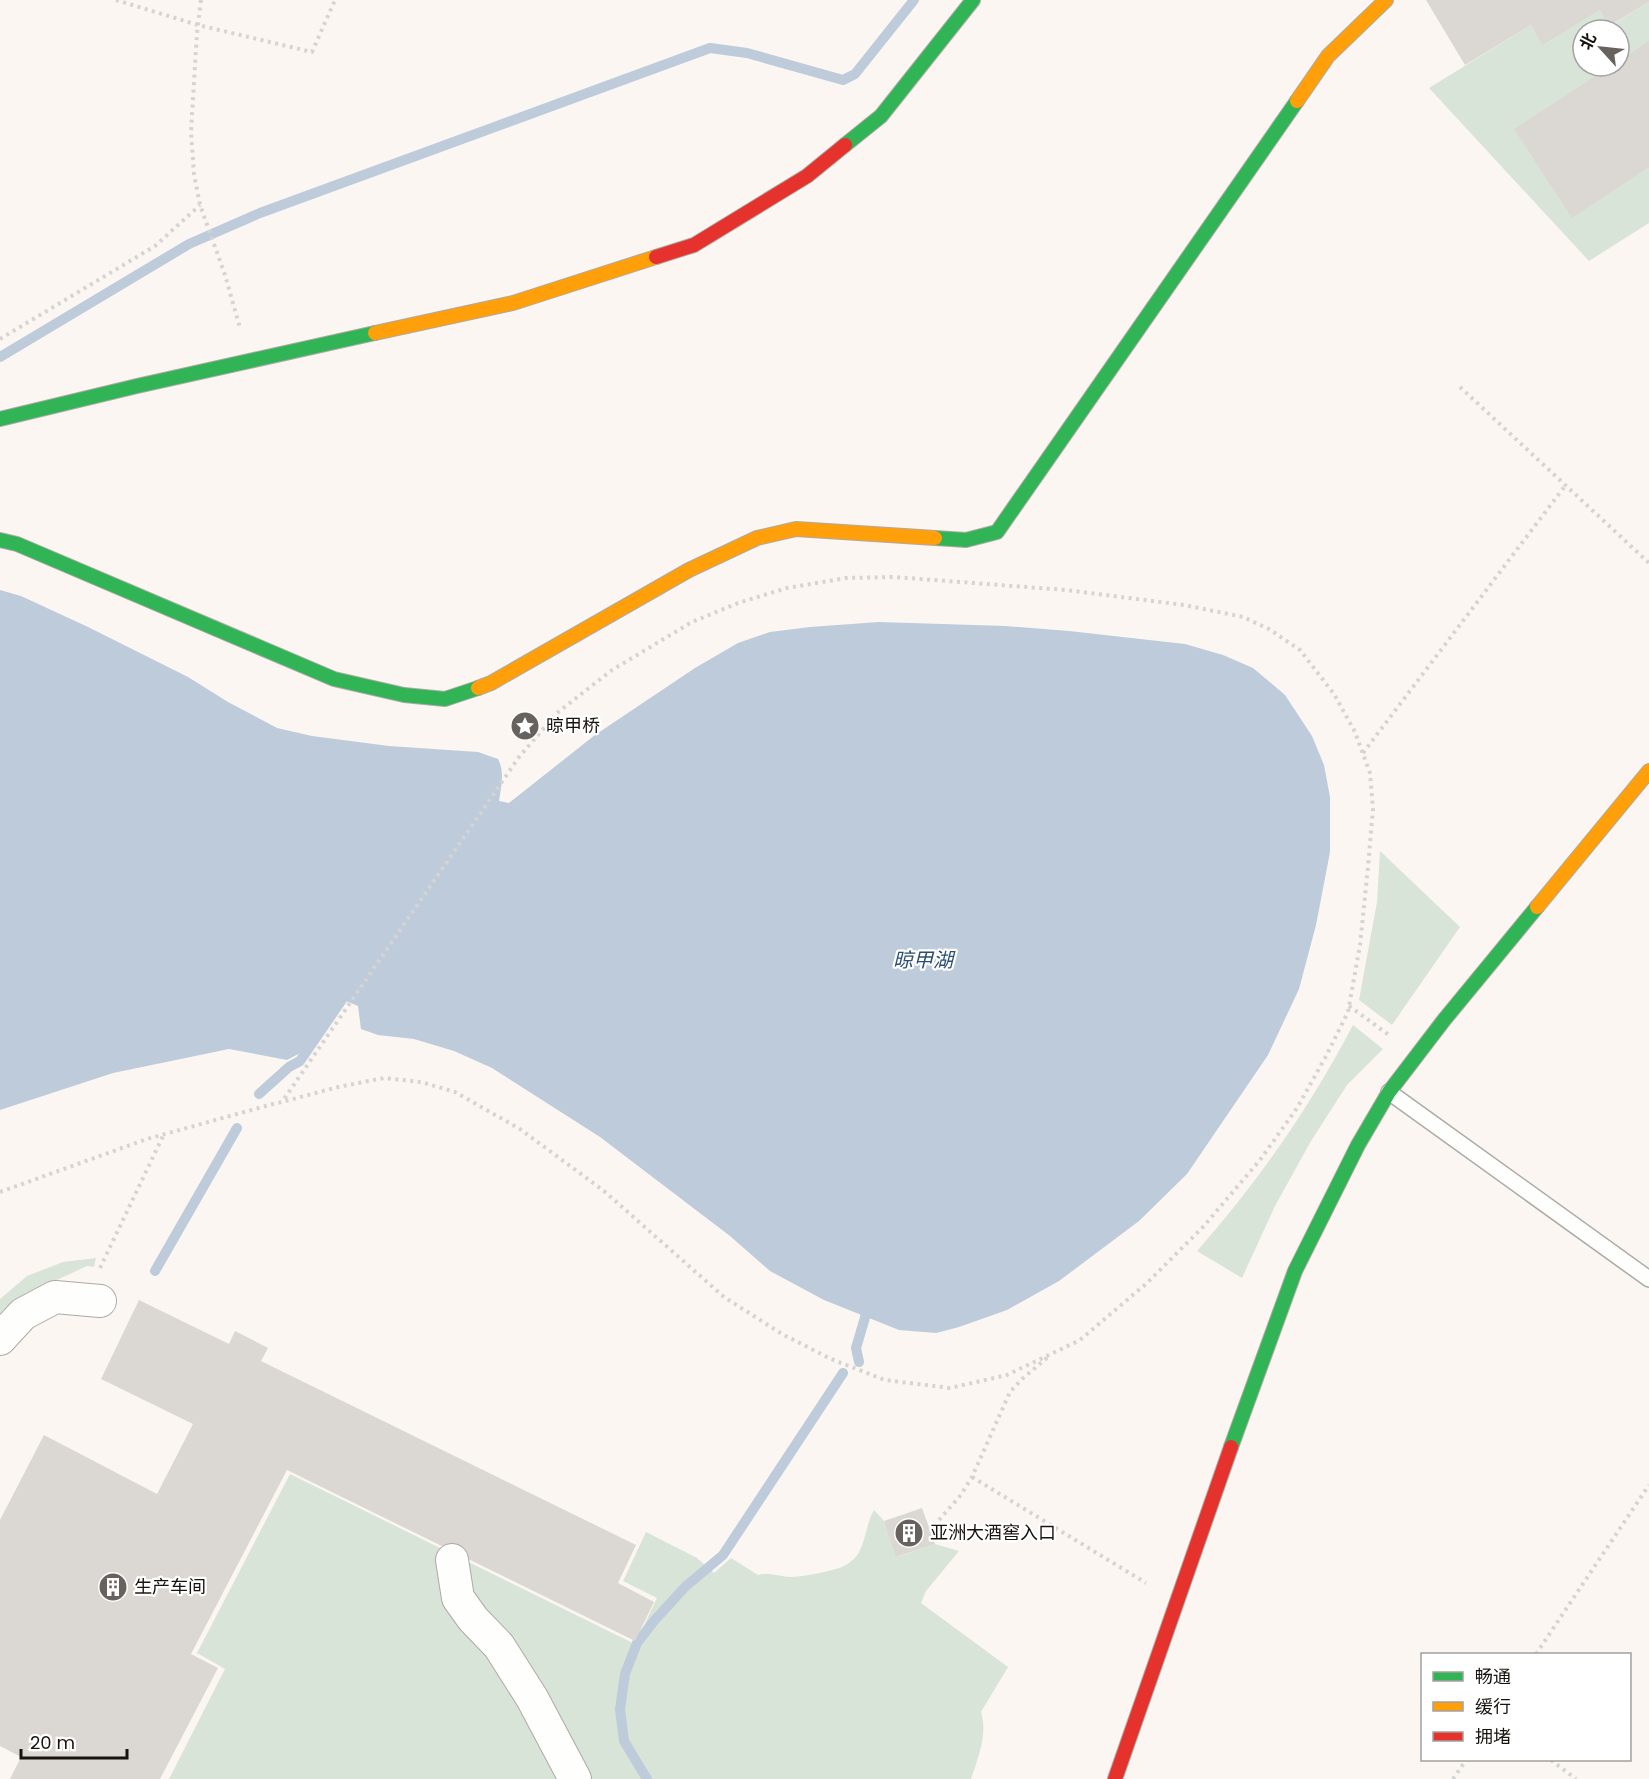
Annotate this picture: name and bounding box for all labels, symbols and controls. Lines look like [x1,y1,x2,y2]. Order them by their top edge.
north arrow [1571,18,1631,78]
text: 北 [1574,29,1602,54]
place icon: 晾甲桥 [509,710,541,742]
place label: 晾甲桥 [546,713,600,738]
water label: 晾甲湖 [893,946,956,974]
building icon: 亚洲大酒窖入口 [893,1517,925,1549]
place label: 亚洲大酒窖入口 [930,1520,1056,1545]
building icon: 生产车间 [97,1571,129,1603]
place label: 生产车间 [134,1574,206,1599]
legend [1421,1653,1631,1761]
text: 畅通 [1475,1664,1511,1689]
text: 缓行 [1475,1694,1511,1719]
scale bar [21,1722,128,1760]
text: 拥堵 [1475,1724,1511,1749]
text: 20 m [30,1730,75,1755]

